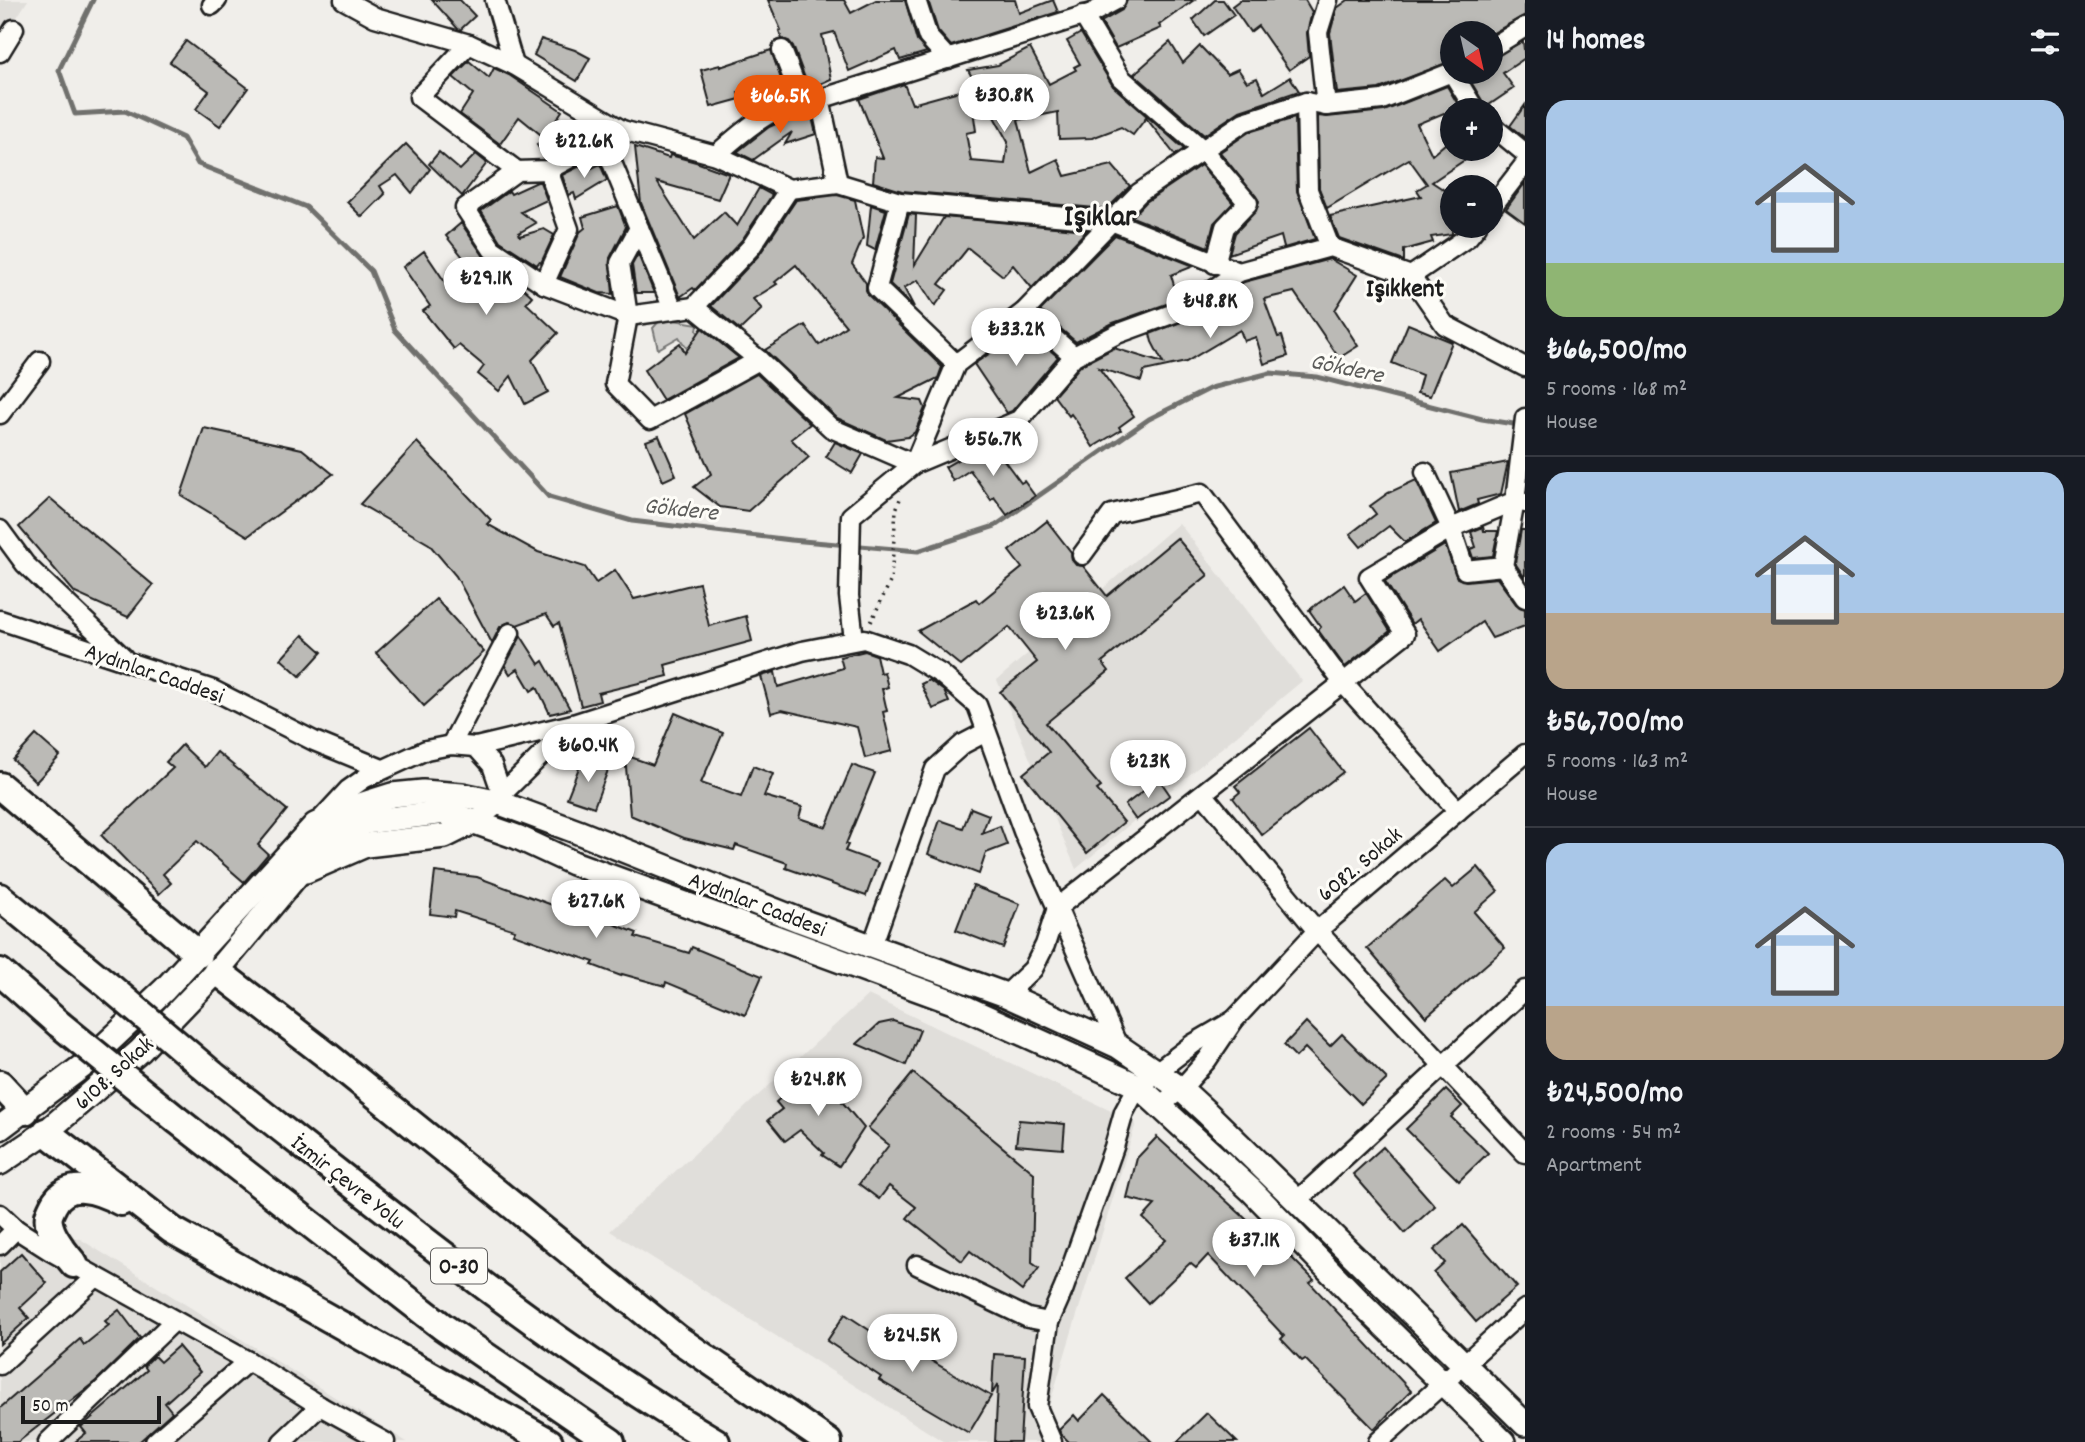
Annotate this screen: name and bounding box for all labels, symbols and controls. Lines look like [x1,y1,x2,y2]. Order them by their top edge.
north arrow [1440,21,1503,84]
map controls [1440,21,1503,238]
text: 14 homes [1546,21,1645,64]
icon: filters [2026,23,2064,61]
pin: ₺30.8K [947,74,1061,134]
pin: ₺66.5K [723,76,837,135]
text: ₺30.8K [974,80,1034,113]
text: ₺66.5K [750,81,810,114]
button: + [1440,98,1503,161]
pin: ₺22.6K [527,120,641,180]
text: ₺22.6K [555,126,613,159]
icon: home [1742,145,1868,271]
button: − [1440,175,1503,238]
district label: Işıklar [1064,198,1137,241]
pin: ₺29.1K [429,258,543,317]
text: ₺29.1K [460,263,512,296]
district label: Işıkkent [1366,272,1445,309]
pin: ₺48.8K [1153,280,1267,340]
text: ₺48.8K [1182,286,1238,319]
pin: ₺33.2K [959,308,1073,368]
text: ₺33.2K [987,314,1045,347]
text: ₺66,500/mo [1546,331,1687,374]
water label: Gökdere [1307,346,1387,395]
text: 5 rooms · 168 m² [1546,374,1687,407]
text: House [1546,407,1598,440]
pin: ₺56.7K [936,419,1050,478]
text: ₺56.7K [964,424,1022,457]
water label: Gökdere [642,490,721,532]
icon: home [1742,517,1868,643]
pin: ₺23.6K [1008,592,1122,652]
text: ₺23.6K [1036,598,1094,631]
street label: Aydınlar Caddesi [80,636,228,715]
text: ₺56,700/mo [1546,703,1684,746]
pin: ₺60.4K [531,724,645,784]
text: ₺60.4K [558,730,618,763]
pin: ₺23K [1107,740,1189,800]
text: ₺23K [1126,746,1170,779]
text: 5 rooms · 163 m² [1546,746,1688,779]
text: House [1546,779,1598,812]
street label: 6082. Sokak [1311,820,1411,911]
street label: Aydınlar Caddesi [683,865,830,948]
pin: ₺27.6K [539,880,653,940]
text: ₺27.6K [567,886,625,919]
icon: home [1742,888,1868,1014]
street label: 6108. Sokak [68,1030,162,1119]
pin: ₺24.8K [761,1058,875,1118]
text: ₺24.8K [790,1064,846,1097]
text: ₺24,500/mo [1546,1074,1683,1117]
text: 2 rooms · 54 m² [1546,1117,1681,1150]
street label: İzmir Çevre Yolu [283,1128,411,1239]
text: Apartment [1546,1150,1642,1183]
pin: ₺37.1K [1197,1220,1311,1279]
text: ₺37.1K [1228,1225,1280,1258]
road number: O-30 [431,1248,487,1284]
pin: ₺24.5K [855,1314,969,1374]
text: ₺24.5K [883,1320,941,1353]
scale bar [21,1393,161,1425]
text: 50 m [32,1394,69,1421]

